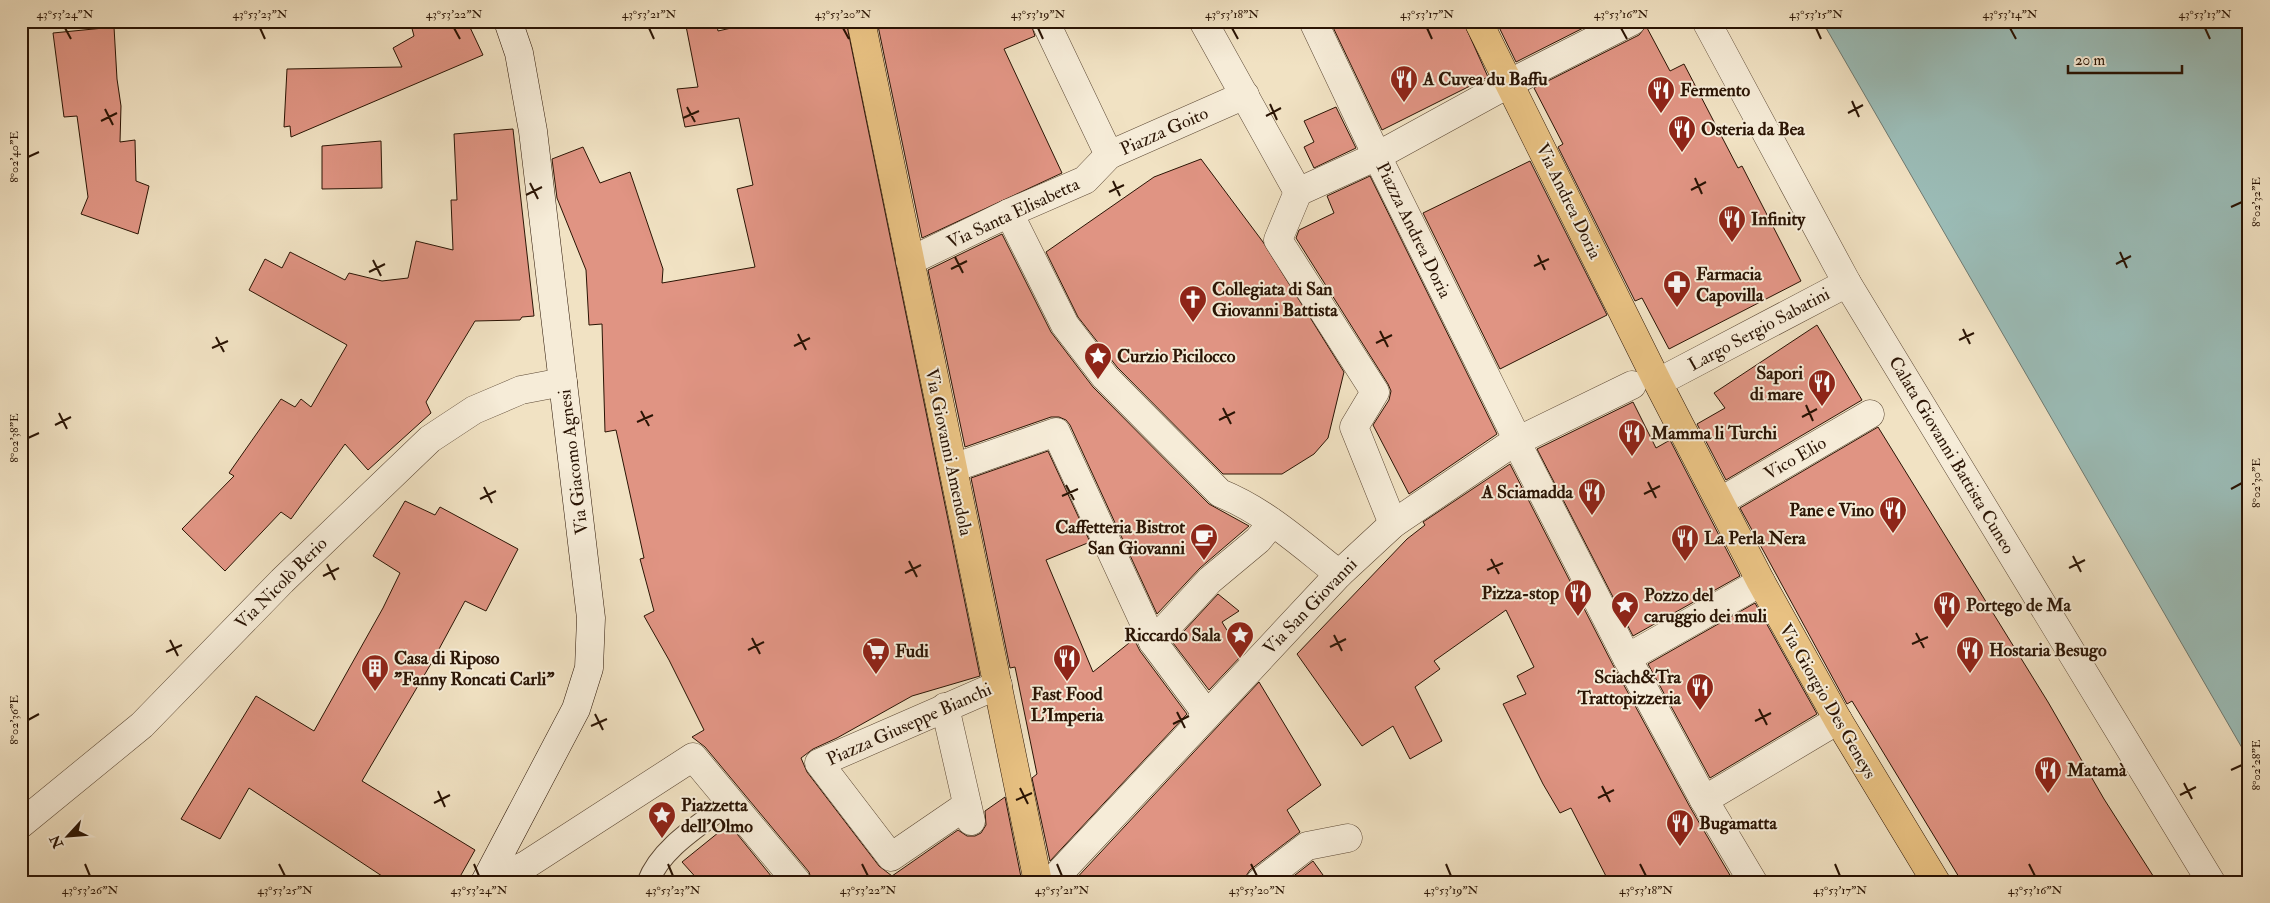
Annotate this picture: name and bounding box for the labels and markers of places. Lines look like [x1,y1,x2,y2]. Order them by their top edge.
restaurant icon: A Cuvea du Baffu [1389,64,1419,103]
place label: A Cuvea du Baffu [1422,68,1548,91]
restaurant icon: Fermento [1646,75,1676,114]
place label: Fermento [1680,79,1750,102]
restaurant icon: Osteria da Bea [1667,114,1697,153]
place label: Osteria da Bea [1701,118,1805,141]
restaurant icon: Infinity [1717,204,1747,243]
place label: Infinity [1751,208,1806,231]
place label: Farmacia Capovilla [1696,263,1764,307]
pharmacy icon: Farmacia Capovilla [1662,269,1692,308]
place label: Collegiata di San Giovanni Battista [1212,278,1338,322]
church icon: Collegiata di San Giovanni Battista [1178,284,1208,323]
place icon: Curzio Picilocco [1083,341,1113,380]
place label: Curzio Picilocco [1117,345,1236,368]
place label: Sapori di mare [1750,362,1803,406]
restaurant icon: Sapori di mare [1807,368,1837,407]
restaurant icon: Mamma li Turchi [1617,418,1647,457]
place label: Mamma li Turchi [1650,422,1777,445]
restaurant icon: A Sciamadda [1577,477,1607,516]
place label: A Sciamadda [1481,481,1574,504]
restaurant icon: Pane e Vino [1878,495,1908,534]
place label: Pane e Vino [1789,499,1874,522]
place label: Caffetteria Bistrot San Giovanni [1055,516,1185,560]
cafe icon: Caffetteria Bistrot San Giovanni [1189,522,1219,561]
restaurant icon: La Perla Nera [1670,523,1700,562]
place label: La Perla Nera [1704,527,1806,550]
restaurant icon: Pizza-stop [1563,578,1593,617]
place label: Pizza-stop [1482,582,1559,605]
place label: Pozzo del caruggio dei muli [1644,584,1767,628]
place icon: Pozzo del caruggio dei muli [1610,590,1640,629]
restaurant icon: Portego de Ma [1932,590,1962,629]
place label: Portego de Ma [1966,594,2072,617]
place icon: Riccardo Sala [1225,620,1255,659]
place label: Riccardo Sala [1124,624,1222,647]
restaurant icon: Hostaria Besugo [1955,635,1985,674]
supermarket icon: Fudi [861,636,891,675]
place label: Hostaria Besugo [1989,639,2107,662]
place label: Fudi [895,640,929,663]
restaurant icon: Fast Food L'Imperia [1052,643,1082,682]
place label: Casa di Riposo "Fanny Roncati Carli" [394,647,554,691]
building icon: Casa di Riposo "Fanny Roncati Carli" [360,653,390,692]
place label: Sciach&Tra Trattopizzeria [1577,666,1682,710]
restaurant icon: Sciach&Tra Trattopizzeria [1685,672,1715,711]
place label: Fast Food L'Imperia [1031,683,1104,727]
restaurant icon: Matamà [2033,755,2063,794]
place label: Matamà [2066,759,2127,782]
place label: Piazzetta dell'Olmo [681,794,753,838]
place icon: Piazzetta dell'Olmo [647,800,677,839]
restaurant icon: Bugamatta [1665,808,1695,847]
place label: Bugamatta [1699,812,1777,835]

